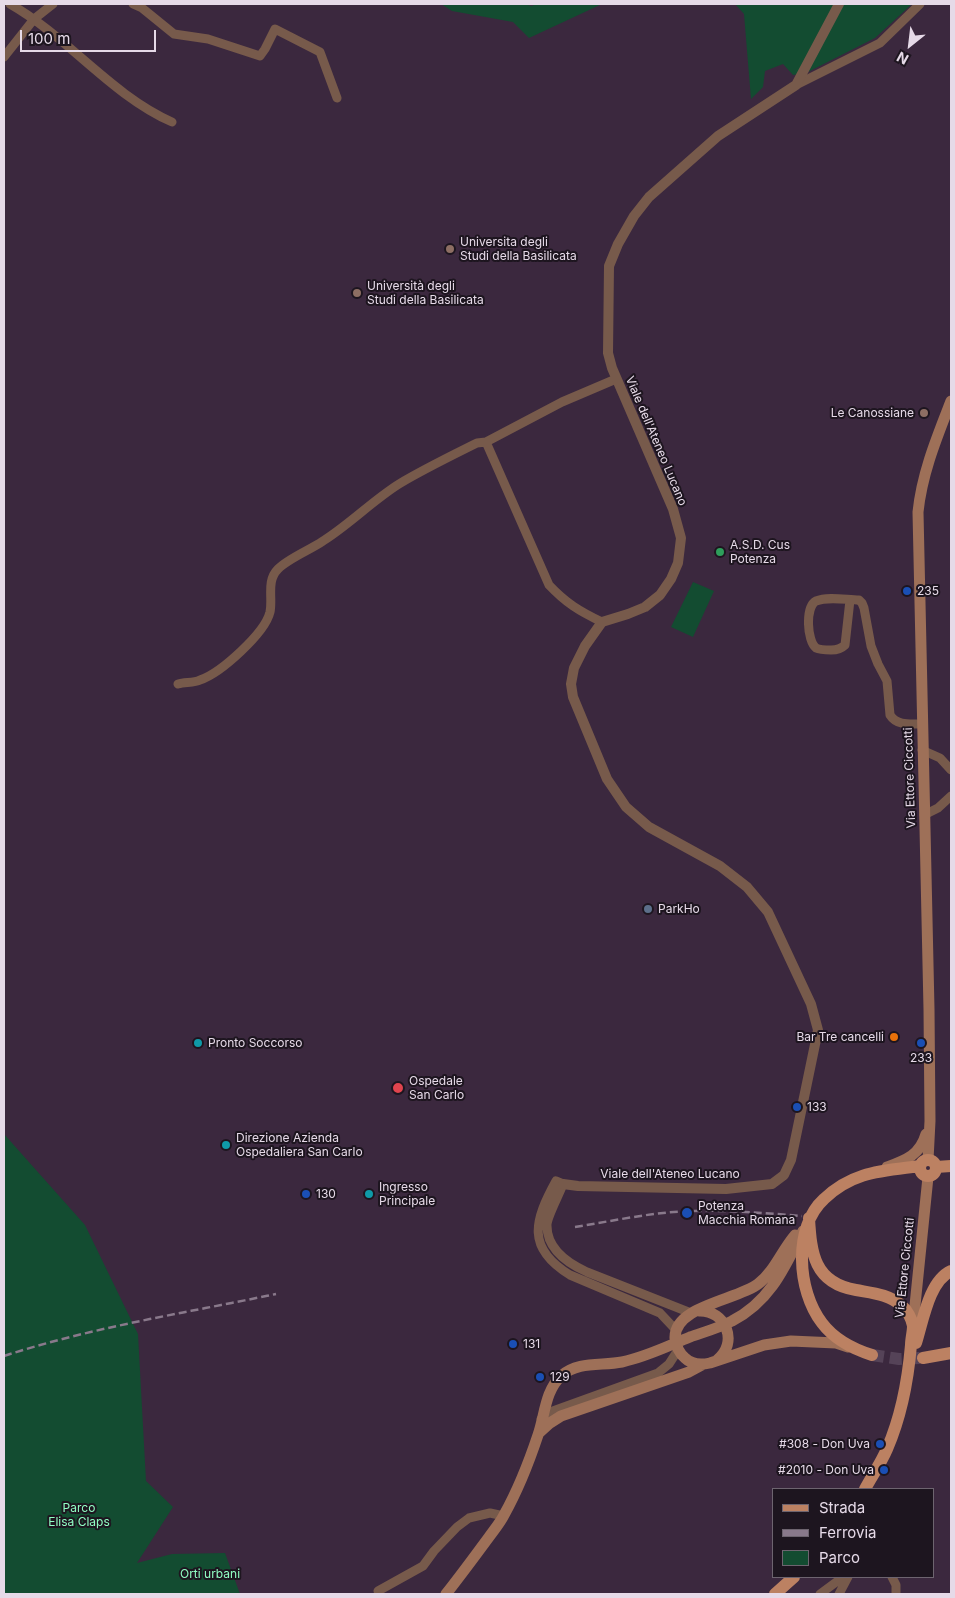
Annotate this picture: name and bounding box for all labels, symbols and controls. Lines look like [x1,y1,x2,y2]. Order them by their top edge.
scale bar [22,20,159,52]
north arrow [885,20,935,70]
text: 100 m [28,29,70,48]
text: N [894,49,911,69]
place label: Universita degli Studi della Basilicata [460,235,577,263]
marker: Universita degli Studi della Basilicata [444,243,456,255]
place label: Università degli Studi della Basilicata [367,279,484,307]
marker: Università degli Studi della Basilicata [351,287,363,299]
street label: Viale dell'Ateneo Lucano [622,374,690,508]
place label: Le Canossiane [831,406,914,420]
marker: Le Canossiane [918,407,930,419]
place label: A.S.D. Cus Potenza [730,538,790,566]
marker: A.S.D. Cus Potenza [714,546,726,558]
place label: 235 [917,584,939,598]
marker: 235 [901,585,913,597]
street label: Via Ettore Ciccotti [901,727,919,829]
place label: ParkHo [658,902,700,916]
marker: ParkHo [642,903,654,915]
place label: Bar Tre cancelli [796,1030,884,1044]
marker: Bar Tre cancelli [888,1031,900,1043]
place label: Pronto Soccorso [208,1036,302,1050]
marker: Pronto Soccorso [192,1037,204,1049]
marker: 233 [915,1037,927,1049]
place label: 233 [910,1051,932,1065]
place label: Ospedale San Carlo [409,1074,464,1102]
marker: Ospedale San Carlo [391,1081,405,1095]
place label: 133 [807,1100,827,1114]
marker: 133 [791,1101,803,1113]
place label: Direzione Azienda Ospedaliera San Carlo [236,1131,363,1159]
marker: Direzione Azienda Ospedaliera San Carlo [220,1139,232,1151]
street label: Viale dell'Ateneo Lucano [600,1167,740,1181]
place label: Ingresso Principale [379,1180,435,1208]
place label: 130 [316,1187,336,1201]
marker: 130 [300,1188,312,1200]
marker: Ingresso Principale [363,1188,375,1200]
place label: Potenza Macchia Romana [698,1199,795,1227]
marker: Potenza Macchia Romana [680,1206,694,1220]
street label: Via Ettore Ciccotti [893,1217,917,1319]
place label: 131 [523,1337,540,1351]
marker: 131 [507,1338,519,1350]
place label: 129 [550,1370,570,1384]
marker: 129 [534,1371,546,1383]
place label: #308 - Don Uva [779,1437,870,1451]
marker: #308 - Don Uva [874,1438,886,1450]
place label: #2010 - Don Uva [778,1463,874,1477]
marker: #2010 - Don Uva [878,1464,890,1476]
legend [772,1488,935,1578]
text: Strada [819,1498,865,1517]
park label: Parco Elisa Claps [48,1501,110,1529]
text: Ferrovia [819,1523,876,1542]
text: Parco [819,1548,860,1567]
park label: Orti urbani [180,1567,240,1581]

